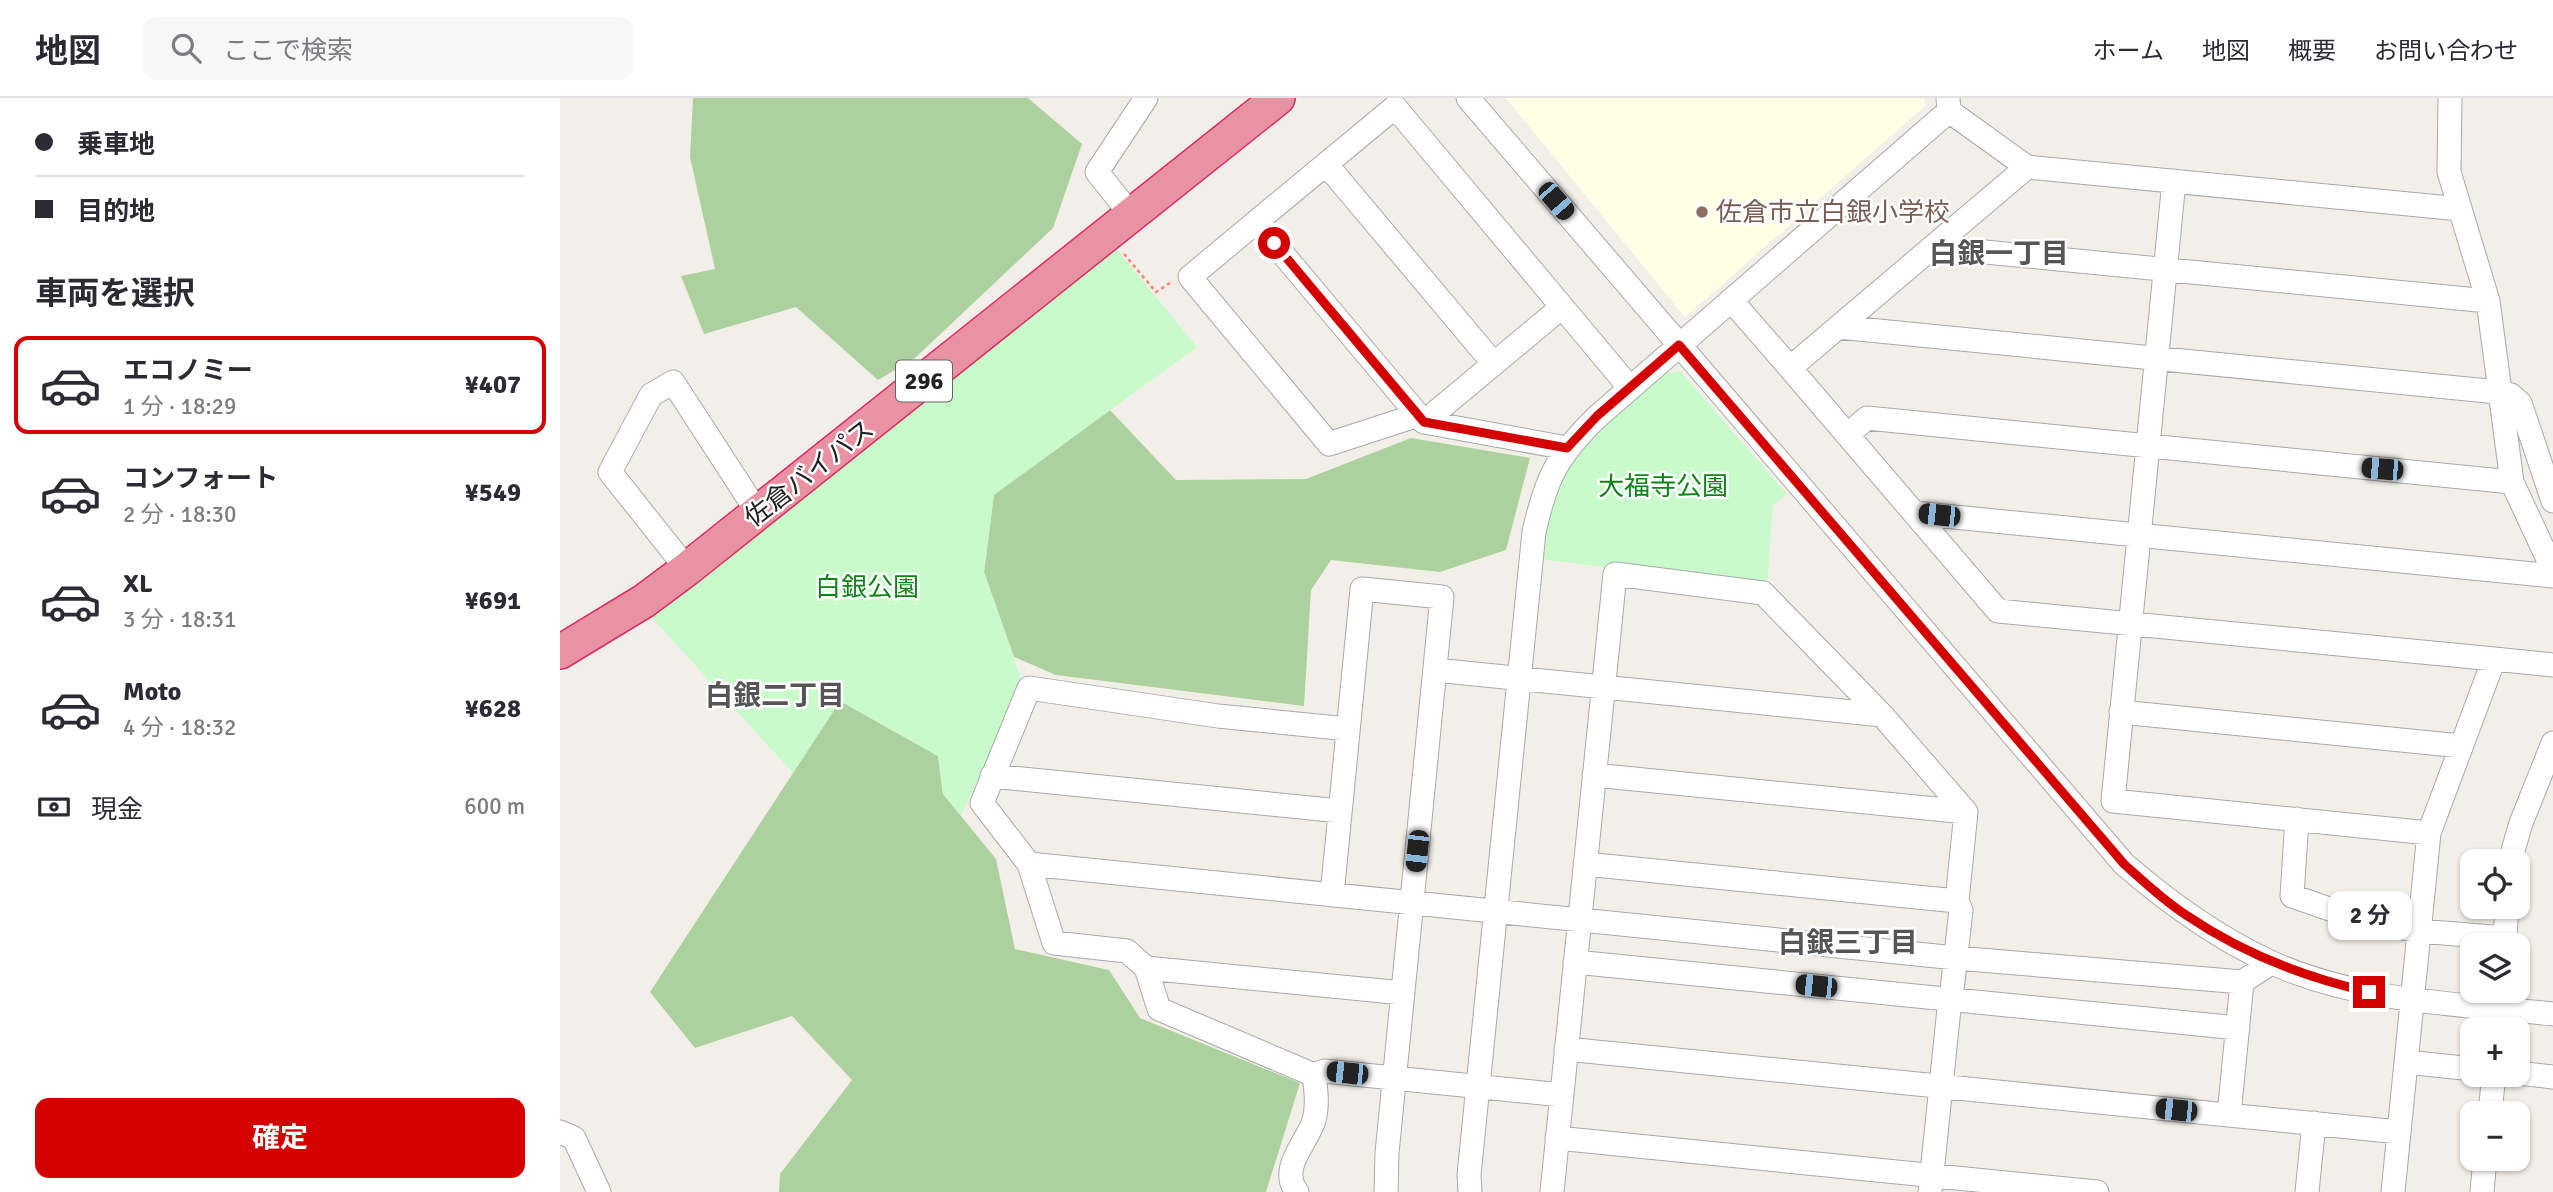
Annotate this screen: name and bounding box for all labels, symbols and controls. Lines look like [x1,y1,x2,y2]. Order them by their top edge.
search box [143,17,633,80]
icon: search [167,29,205,67]
text: 地図 [35,31,101,72]
text: ここで検索 [223,35,353,67]
text: ホーム [2093,36,2164,66]
text: 地図 [2202,36,2250,66]
text: 概要 [2288,36,2336,66]
text: お問い合わせ [2374,36,2518,66]
text: 乗車地 [77,129,155,161]
car [1535,178,1578,224]
text: 目的地 [77,196,155,228]
place label: 佐倉市立白銀小学校 [1716,197,1950,229]
marker: 佐倉市立白銀小学校 [1694,204,1710,220]
route start [1258,227,1290,259]
district label: 白銀一丁目 [1929,237,2069,271]
text: 車両を選択 [35,274,195,313]
icon: car [39,354,102,417]
text: エコノミー [123,355,253,387]
road number: 296 [896,360,952,402]
text: ¥407 [465,369,521,401]
text: 1 分 · 18:29 [123,392,236,421]
street label: 佐倉バイパス [739,413,881,534]
car [2361,457,2404,481]
icon: car [39,462,102,525]
text: コンフォート [123,463,278,495]
park label: 大福寺公園 [1598,471,1728,503]
text: ¥549 [465,477,521,509]
text: 2 分 · 18:30 [123,500,236,529]
car [1918,502,1961,528]
text: XL [123,568,153,600]
icon: car [39,570,102,633]
park label: 白銀公園 [815,572,919,604]
text: ¥691 [465,585,521,617]
text: 3 分 · 18:31 [123,605,236,634]
text: Moto [123,676,181,708]
icon: car [39,678,102,741]
district label: 白銀二丁目 [705,679,845,713]
text: ¥628 [465,693,521,725]
text: 4 分 · 18:32 [123,713,236,742]
icon: cash [35,788,73,826]
text: 600 m [464,792,525,821]
text: 現金 [91,794,143,826]
car [1405,829,1430,873]
map controls [2460,849,2530,1171]
button: locate [2460,849,2530,919]
callout: 2 分 [2327,890,2411,940]
text: 2 分 [2350,901,2390,930]
district label: 白銀三丁目 [1778,926,1918,960]
button: layers [2460,933,2530,1003]
car [1795,973,1838,999]
route end [2353,976,2385,1008]
button: + [2460,1017,2530,1087]
car [1326,1060,1369,1086]
car [2155,1097,2198,1123]
button: 確定 [35,1098,525,1178]
button: − [2460,1101,2530,1171]

